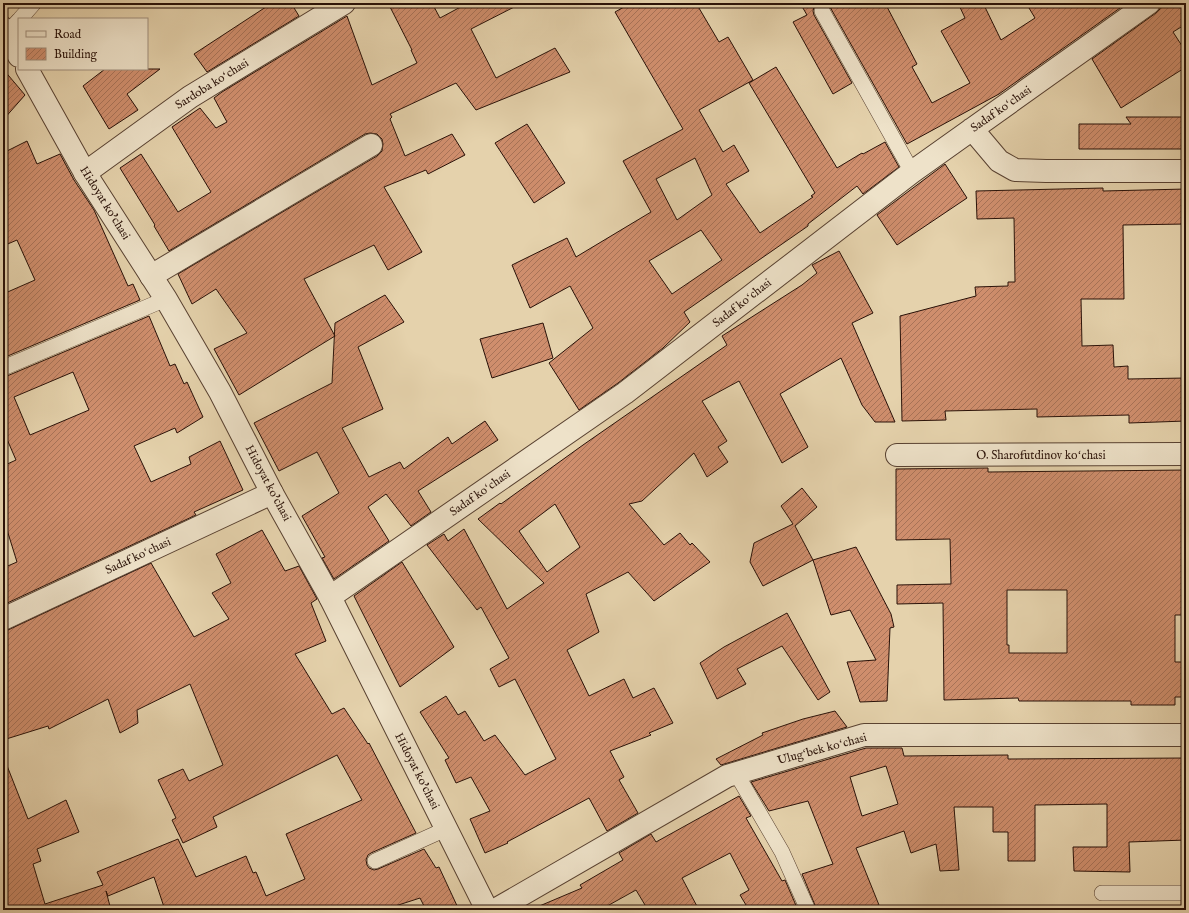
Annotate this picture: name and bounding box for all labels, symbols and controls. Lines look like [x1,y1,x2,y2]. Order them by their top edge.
legend [18,18,148,70]
text: Road [54,27,82,42]
text: Building [54,47,98,62]
street label: Sardoba koʻchasi [173,55,251,113]
street label: Sadaf koʻchasi [968,83,1034,135]
street label: Hidoyat ko'chasi [76,163,134,243]
street label: Sadaf koʻchasi [709,275,775,331]
street label: Hidoyat ko'chasi [242,442,294,524]
street label: O. Sharofutdinov koʻchasi [976,448,1106,463]
street label: Sadaf koʻchasi [447,467,513,519]
street label: Sadaf koʻchasi [103,534,173,578]
street label: Hidoyat ko'chasi [391,730,443,812]
street label: Ulugʻbek koʻchasi [776,730,868,768]

